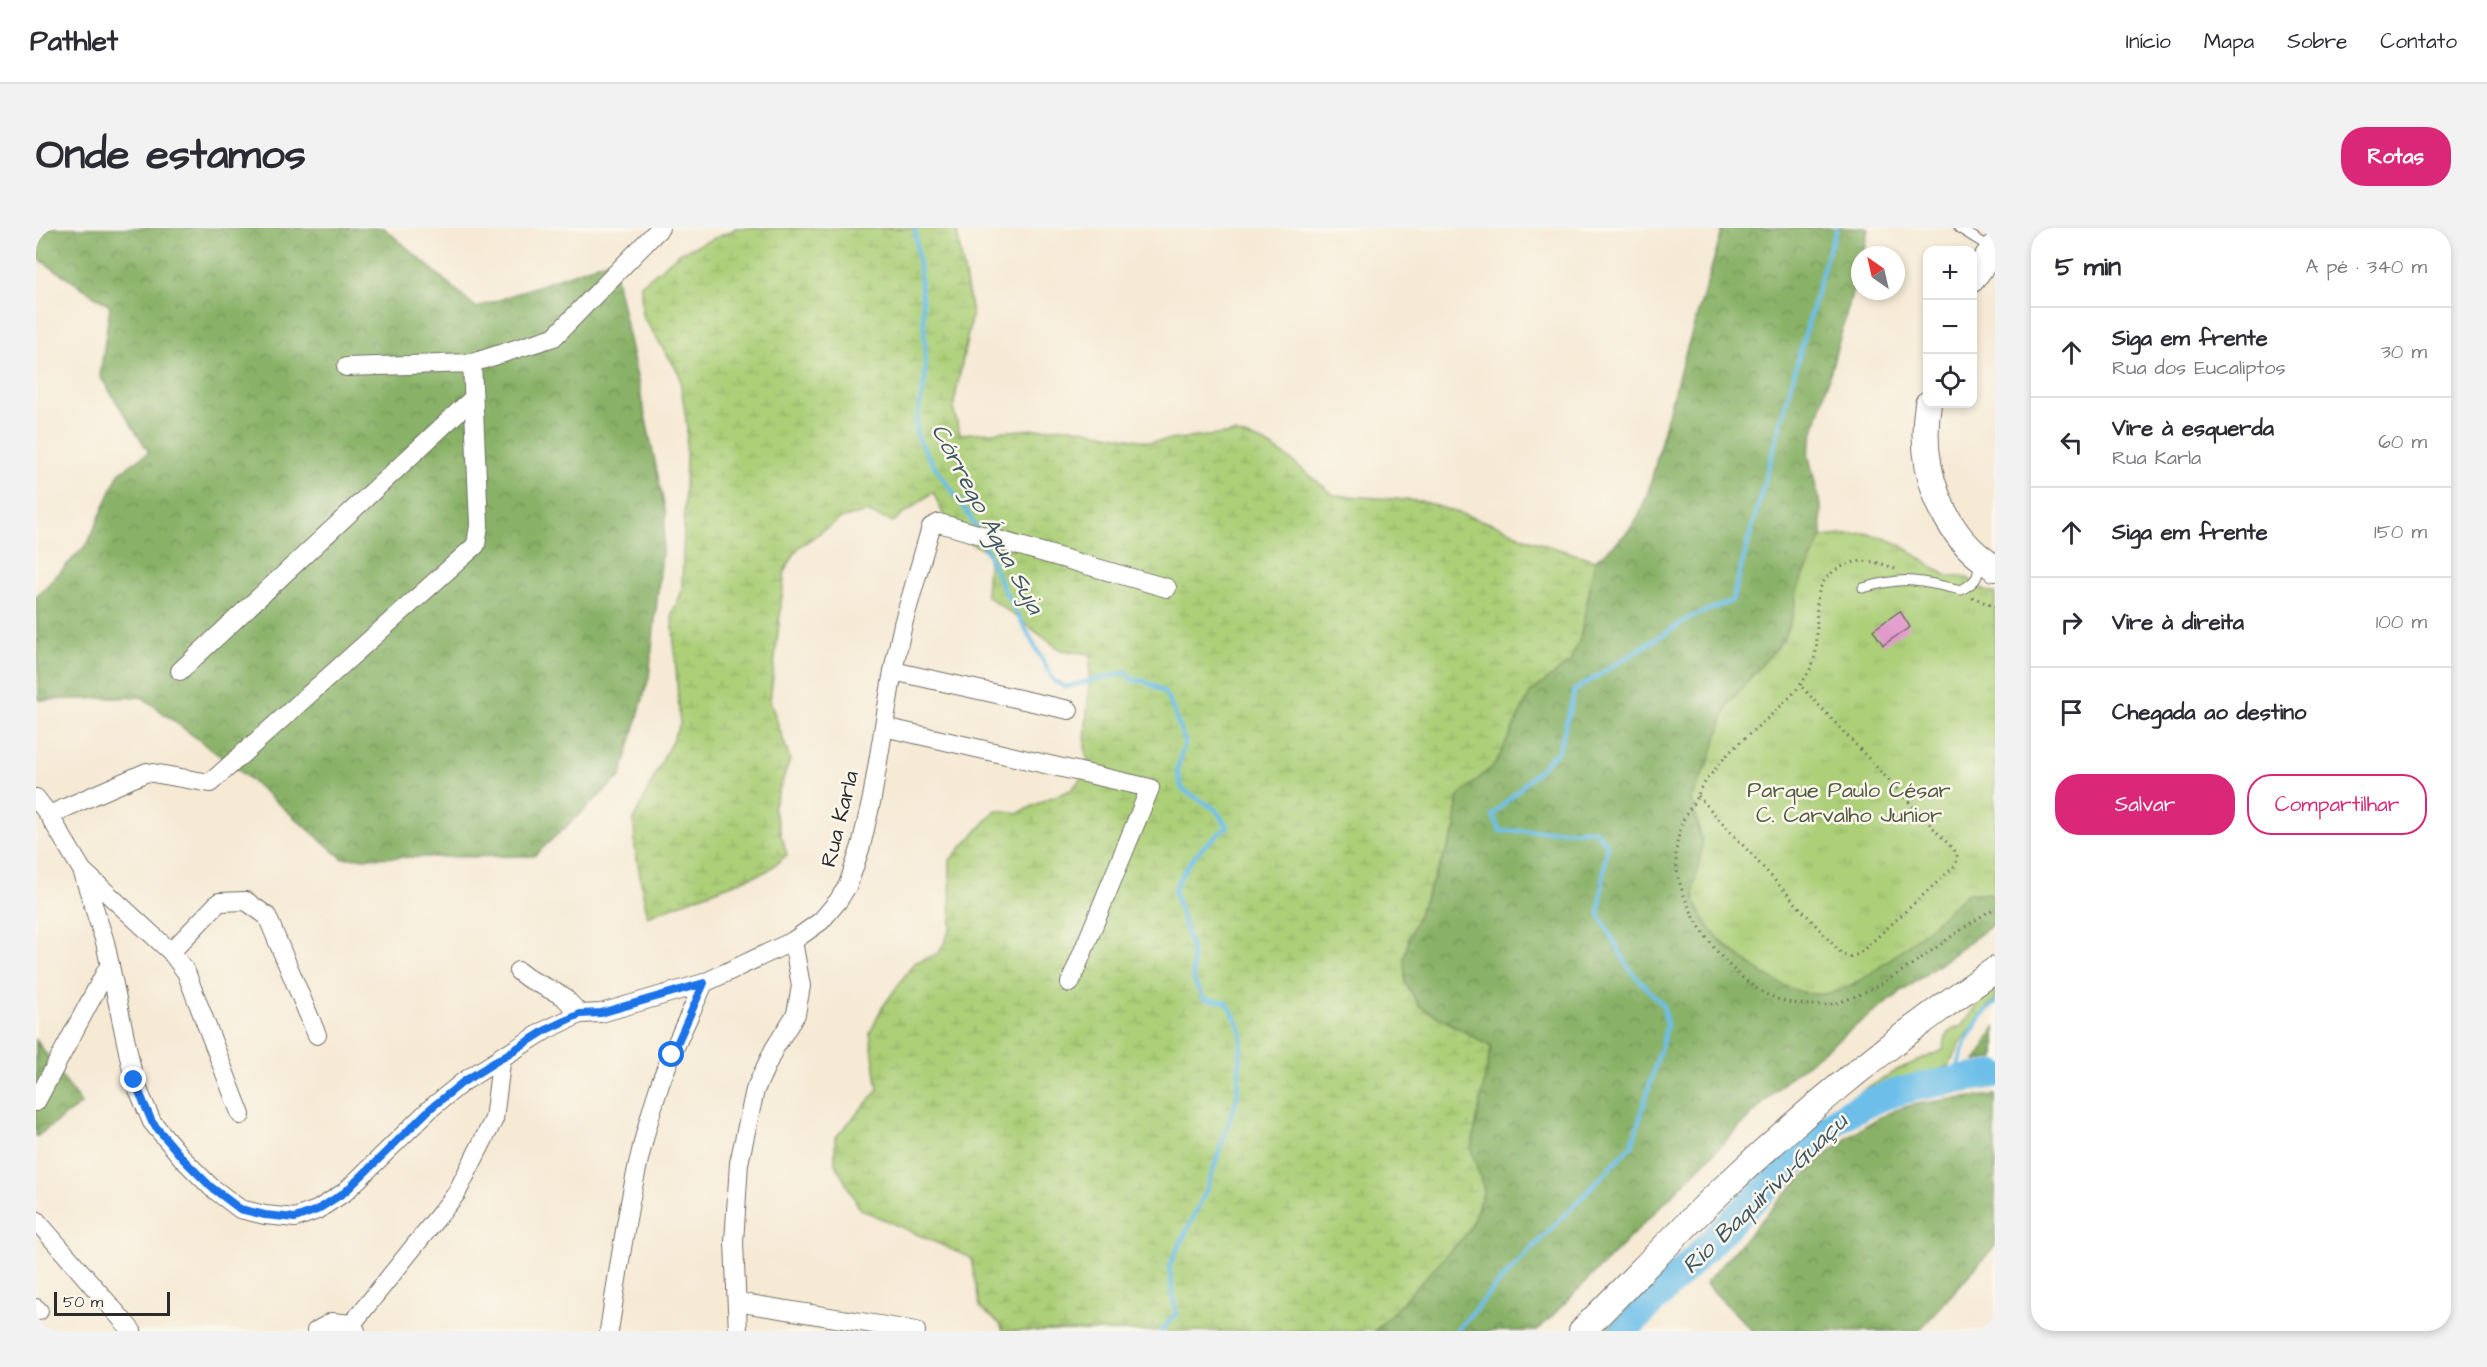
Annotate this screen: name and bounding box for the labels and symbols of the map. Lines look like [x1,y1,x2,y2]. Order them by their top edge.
north arrow [1851,246,1905,300]
water label: Córrego Água Suja [922,418,1052,622]
street label: Rua Karla [813,768,867,870]
park label: Parque Paulo César C. Carvalho Junior [1747,775,1951,831]
route start [658,1041,684,1067]
route end [120,1066,146,1092]
water label: Rio Baquirivu-Guaçu [1675,1105,1857,1282]
scale bar [54,1289,170,1316]

